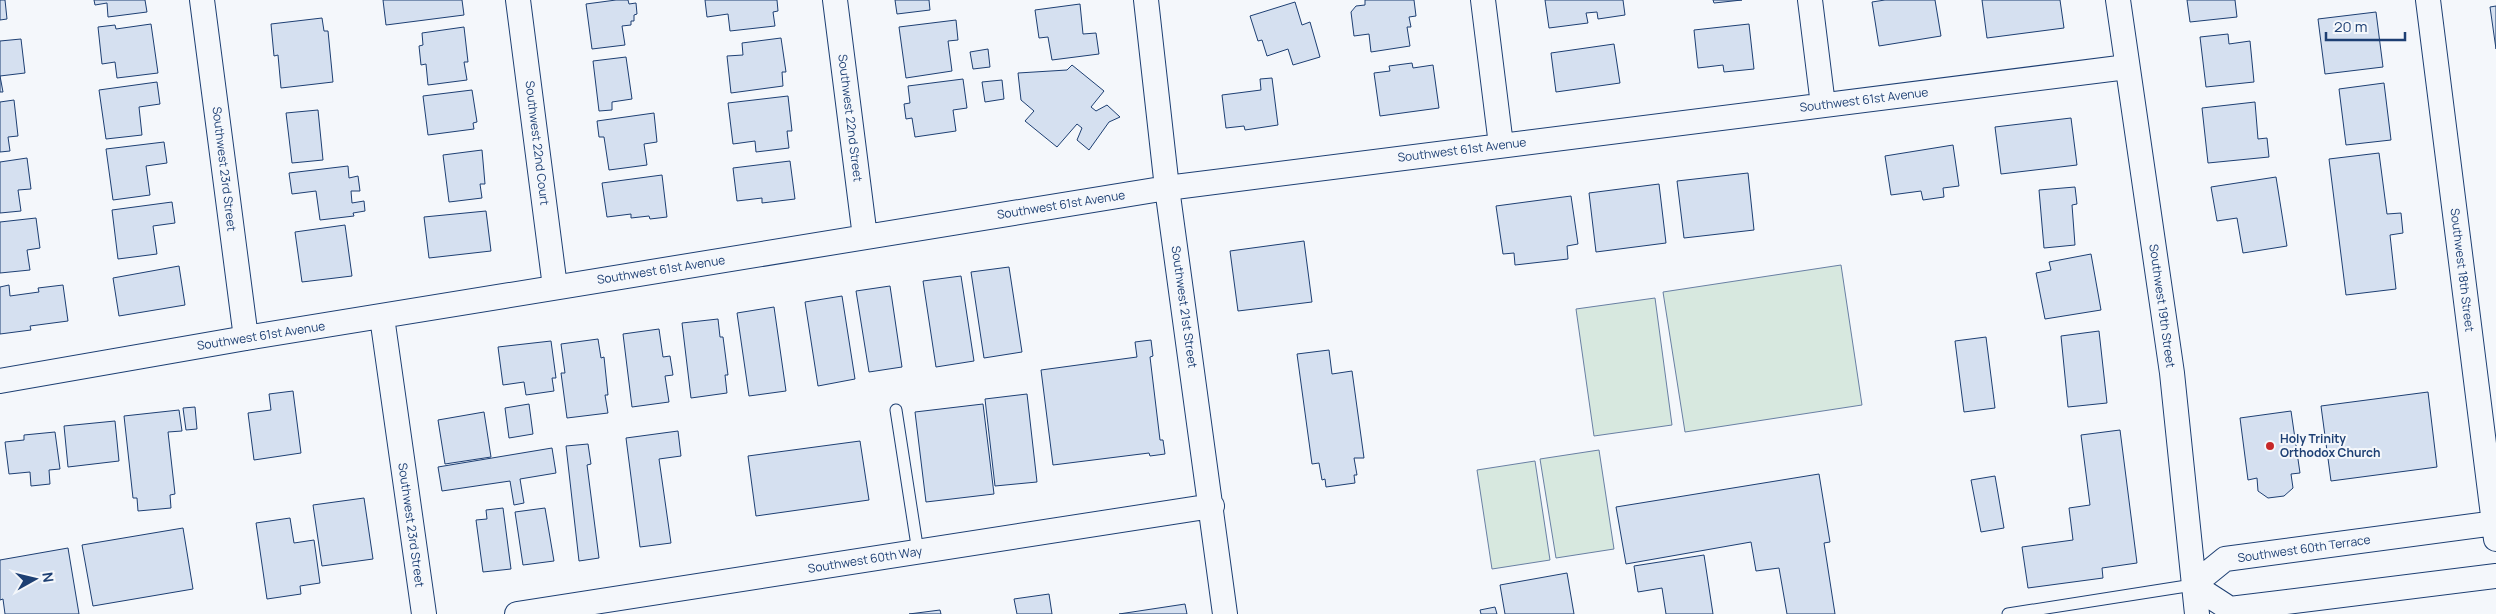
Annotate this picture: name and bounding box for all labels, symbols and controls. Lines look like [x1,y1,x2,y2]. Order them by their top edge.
scale bar [2326,10,2405,42]
text: 20 m [2334,16,2367,37]
street label: Southwest 22nd Street [834,53,867,183]
street label: Southwest 22nd Court [521,80,554,206]
street label: Southwest 61st Avenue [1799,83,1929,116]
street label: Southwest 23rd Street [208,106,241,232]
street label: Southwest 61st Avenue [1397,133,1527,166]
street label: Southwest 61st Avenue [996,186,1126,223]
street label: Southwest 18th Street [2446,207,2479,333]
street label: Southwest 19th Street [2145,243,2180,369]
street label: Southwest 21st Street [1167,245,1202,369]
street label: Southwest 61st Avenue [596,251,726,288]
street label: Southwest 61st Avenue [196,317,326,354]
place label: Holy Trinity Orthodox Church [2280,430,2381,461]
marker: Holy Trinity Orthodox Church [2264,440,2276,452]
street label: Southwest 23rd Street [394,462,429,588]
street label: Southwest 60th Terrace [2236,531,2371,566]
street label: Southwest 60th Way [807,542,924,577]
north arrow [10,554,60,604]
text: N [38,571,58,583]

